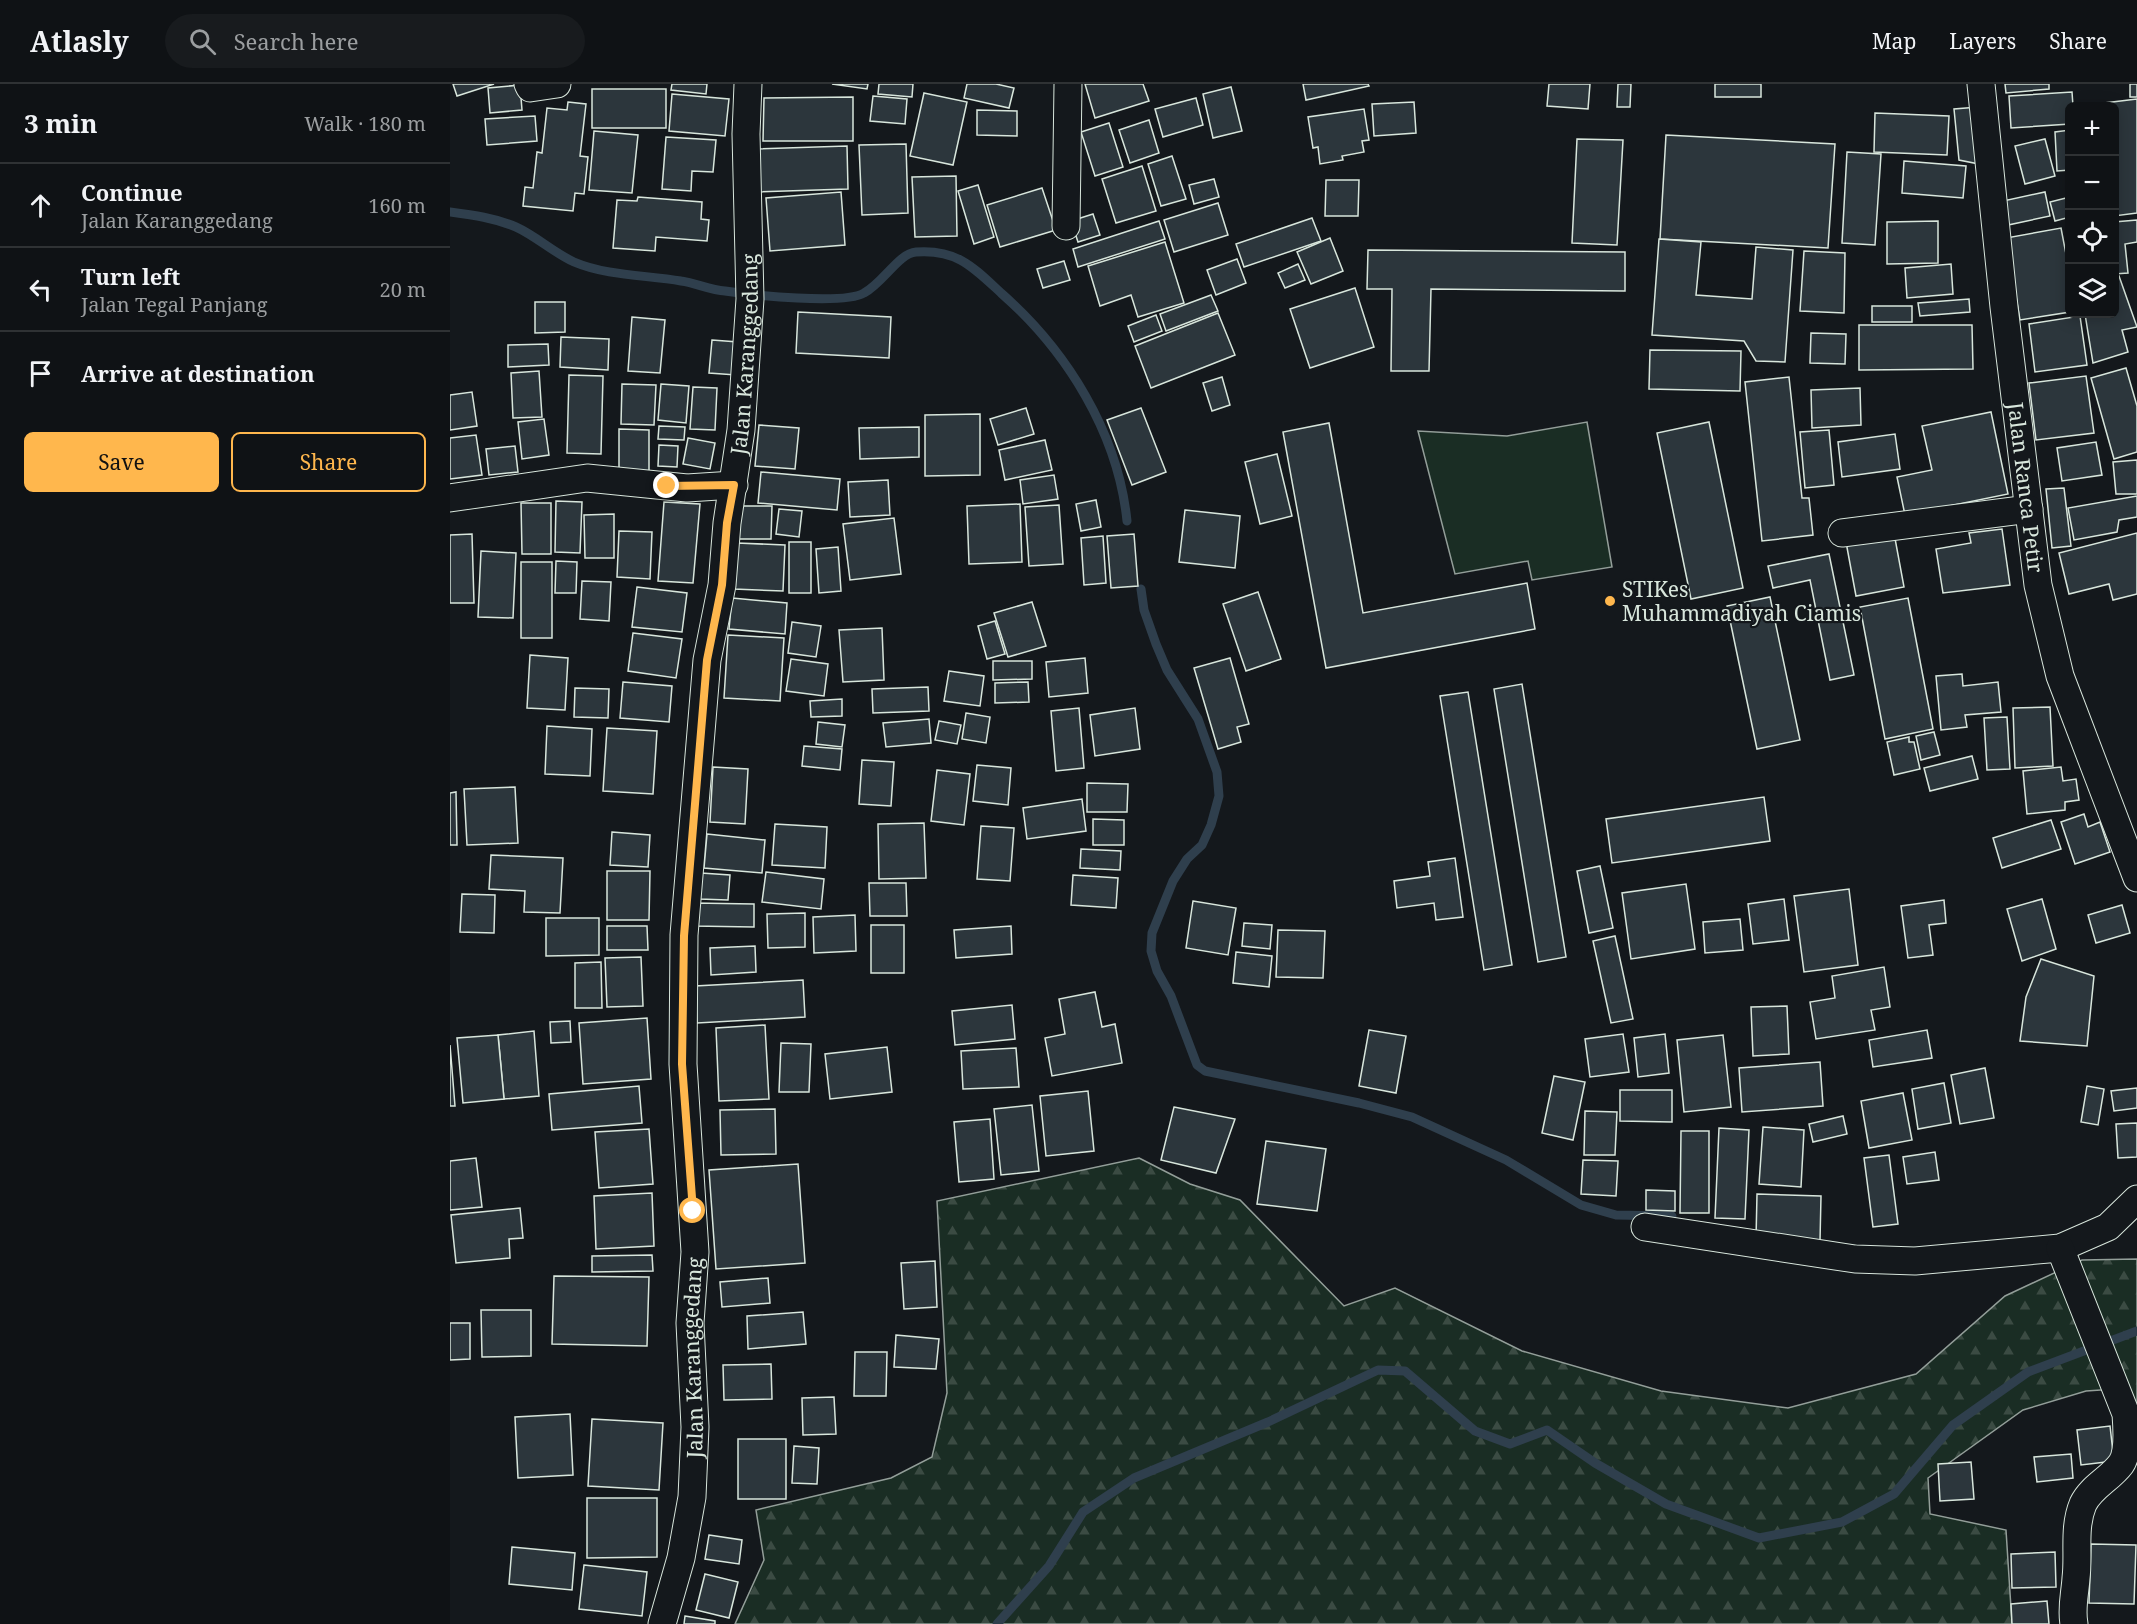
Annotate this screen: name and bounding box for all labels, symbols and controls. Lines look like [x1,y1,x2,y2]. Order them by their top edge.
search box [165,14,585,68]
text: Atlasly [30,22,129,60]
icon: search [186,25,219,58]
text: Search here [234,26,359,56]
text: Map [1872,27,1916,55]
text: Layers [1949,27,2016,55]
text: Share [2049,27,2107,55]
map controls [2065,102,2119,318]
button: + [2065,102,2119,156]
text: 3 min [24,105,98,141]
text: Walk · 180 m [304,110,426,137]
button: − [2065,156,2119,210]
text: Continue [81,177,183,207]
icon: ahead [24,189,57,222]
text: 160 m [368,192,426,219]
text: Jalan Karanggedang [81,207,273,234]
button: locate [2065,210,2119,264]
street label: Jalan Karanggedang [723,253,764,458]
text: Turn left [81,261,180,291]
button: layers [2065,264,2119,318]
icon: left [24,273,57,306]
text: 20 m [380,276,426,303]
text: Jalan Tegal Panjang [81,291,268,318]
icon: arrive [24,357,57,390]
text: Arrive at destination [81,358,315,388]
street label: Jalan Ranca Petir [2002,400,2050,574]
button: Save [24,432,219,492]
button: Share [231,432,426,492]
route end [653,472,679,498]
place label: STIKes Muhammadiyah Ciamis [1622,575,1861,627]
marker: STIKes Muhammadiyah Ciamis [1603,594,1617,608]
route start [679,1197,705,1223]
street label: Jalan Karanggedang [676,1256,709,1460]

